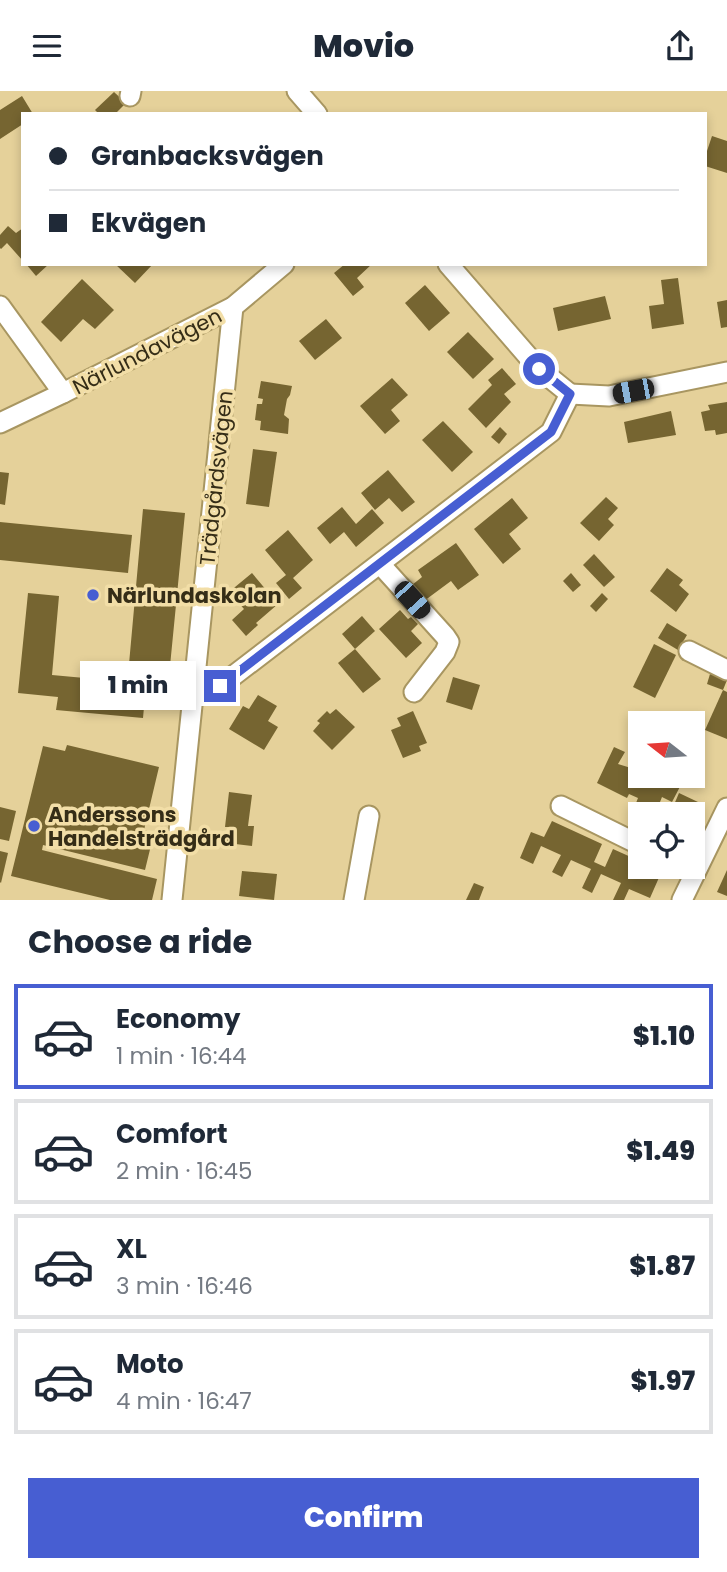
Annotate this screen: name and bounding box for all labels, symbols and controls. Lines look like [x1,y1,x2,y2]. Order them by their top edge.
text: Movio [313,23,414,68]
icon: menu [28,27,66,65]
icon: share [661,27,699,65]
text: Granbacksvägen [91,138,324,174]
text: Ekvägen [91,205,206,241]
street label: Närlundavägen [67,301,227,401]
route start [523,353,555,385]
car [611,377,656,405]
street label: Trädgårdsvägen [192,389,240,567]
car [391,577,434,623]
place label: Närlundaskolan [107,581,282,610]
marker: Närlundaskolan [85,587,101,603]
callout: 1 min [80,661,196,711]
text: 1 min [108,669,168,701]
route end [204,670,236,702]
north arrow [628,711,705,787]
map controls [628,711,705,879]
place label: Anderssons Handelsträdgård [48,800,235,853]
button: locate [628,802,705,879]
marker: Anderssons Handelsträdgård [26,818,42,834]
text: Choose a ride [28,919,252,964]
text: Economy [116,1001,240,1037]
icon: car [32,1005,95,1068]
text: $1.10 [633,1018,695,1054]
text: 1 min · 16:44 [116,1040,247,1072]
text: Comfort [116,1116,228,1152]
icon: car [32,1120,95,1183]
text: $1.49 [626,1133,695,1169]
text: 2 min · 16:45 [116,1155,252,1187]
text: XL [116,1231,147,1267]
icon: car [32,1235,95,1298]
text: $1.87 [629,1248,695,1284]
text: 3 min · 16:46 [116,1270,253,1302]
text: Moto [116,1346,184,1382]
icon: car [32,1350,95,1413]
text: $1.97 [631,1363,695,1399]
text: 4 min · 16:47 [116,1385,252,1417]
button: Confirm [28,1478,699,1558]

